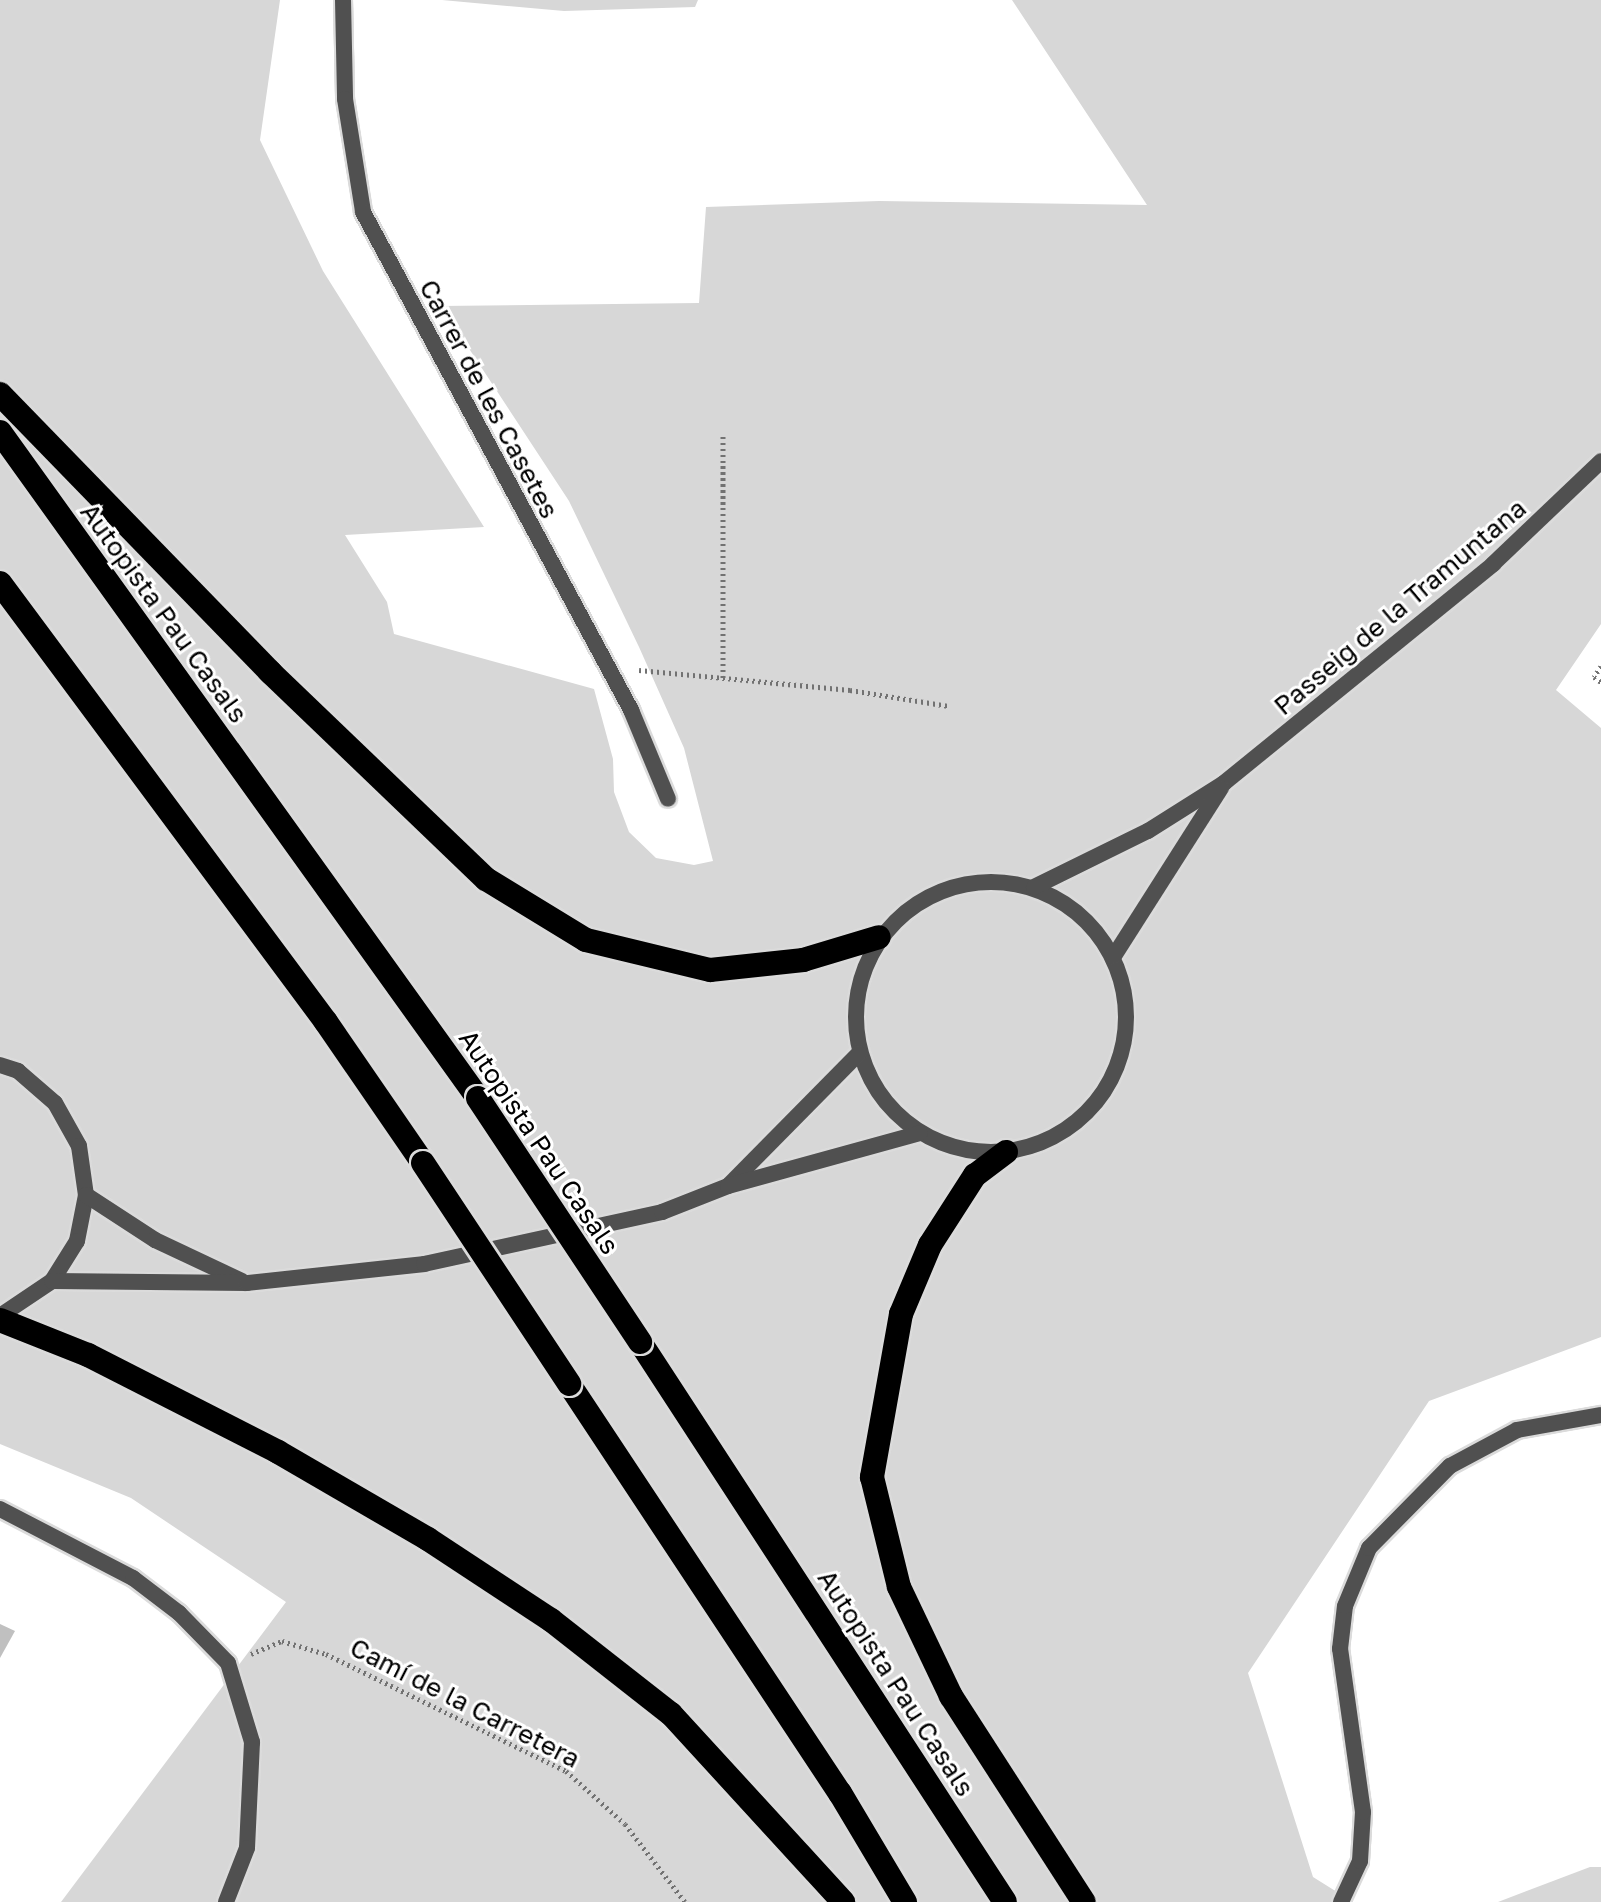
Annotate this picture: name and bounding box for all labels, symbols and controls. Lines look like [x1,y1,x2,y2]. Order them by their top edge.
street label: Carrer de les Casetes [413,274,565,524]
street label: Passeig de la Tramuntana [1268,492,1532,722]
street label: Autopista Pau Casals [74,497,254,729]
street label: Autopista Pau Casals [452,1024,626,1260]
street label: Autopista Pau Casals [811,1564,981,1802]
street label: Camí de la Carretera [345,1632,585,1774]

